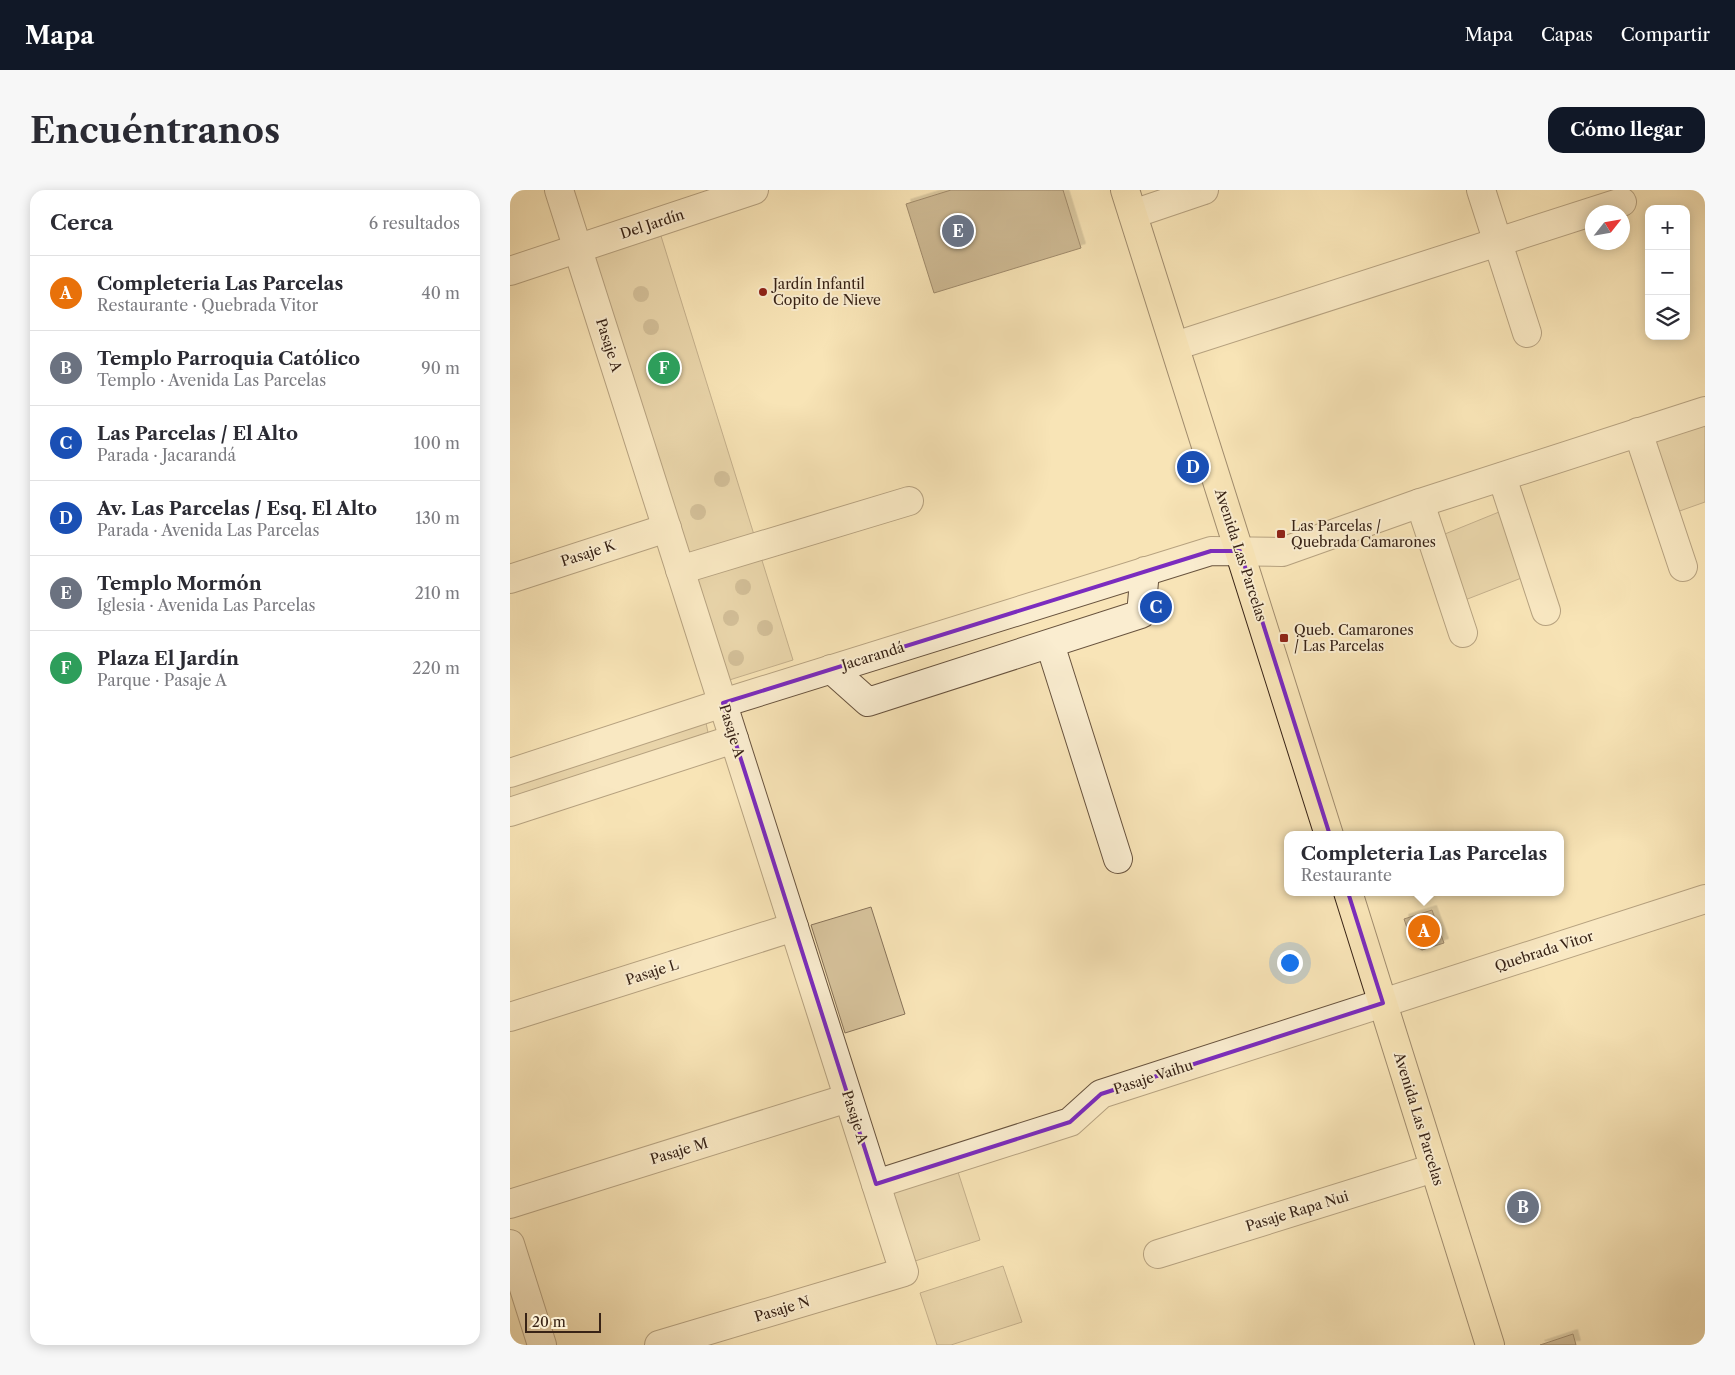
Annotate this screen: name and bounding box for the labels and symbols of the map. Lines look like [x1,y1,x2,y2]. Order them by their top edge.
street label: Del Jardín [618,205,687,243]
north arrow [1585,205,1630,250]
pin: E [942,212,974,250]
place label: Jardín Infantil Copito de Nieve [771,275,881,309]
marker: Jardín Infantil Copito de Nieve [757,286,769,298]
street label: Pasaje A [592,316,626,375]
pin: F [648,349,680,387]
pin: D [1177,448,1209,486]
street label: Avenida Las Parcelas [1211,485,1271,624]
place label: Las Parcelas / Quebrada Camarones [1291,517,1436,551]
marker: Las Parcelas / Quebrada Camarones [1275,528,1287,540]
street label: Pasaje K [558,535,619,570]
pin: C [1140,588,1172,626]
place label: Queb. Camarones / Las Parcelas [1294,621,1414,655]
marker: Queb. Camarones / Las Parcelas [1278,632,1290,644]
street label: Jacarandá [837,638,907,675]
street label: Pasaje A [715,702,749,761]
pin: A [1408,912,1440,950]
street label: Quebrada Vitor [1492,927,1596,975]
your location [1277,950,1303,976]
street label: Pasaje L [623,955,681,989]
street label: Avenida Las Parcelas [1390,1049,1448,1188]
street label: Pasaje Vaihu [1111,1056,1195,1098]
street label: Pasaje A [838,1088,872,1147]
street label: Pasaje M [648,1134,710,1168]
street label: Pasaje Rapa Nui [1243,1187,1351,1235]
pin: B [1507,1188,1539,1226]
street label: Pasaje N [752,1292,812,1326]
scale bar [525,1310,601,1333]

